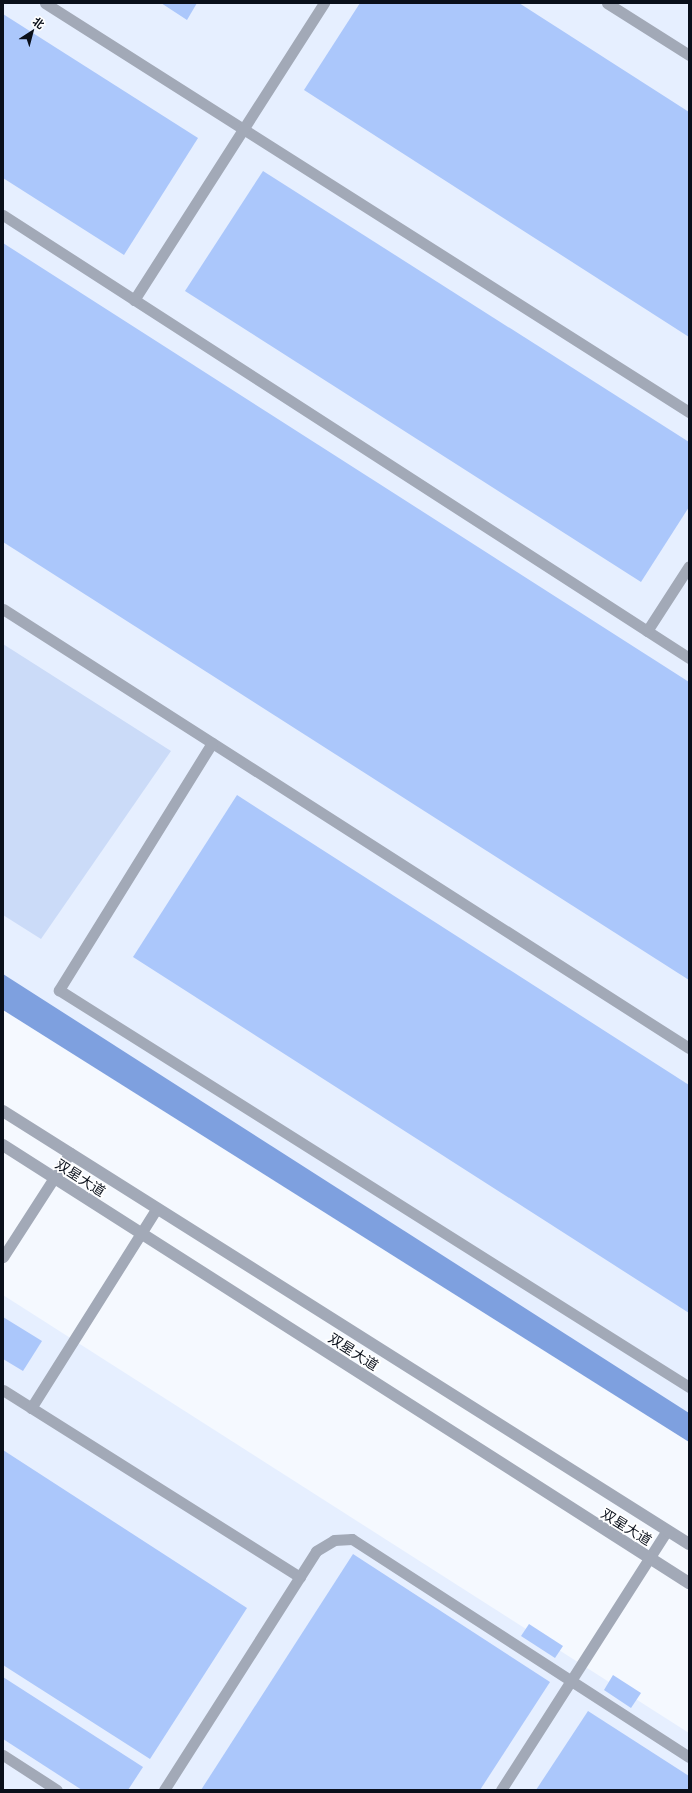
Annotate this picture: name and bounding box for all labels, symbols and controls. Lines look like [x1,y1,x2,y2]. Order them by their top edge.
north arrow [12,12,52,52]
text: 北 [30,13,48,32]
street label: 双星大道 [53,1155,109,1199]
street label: 双星大道 [326,1329,382,1373]
street label: 双星大道 [599,1504,655,1548]

